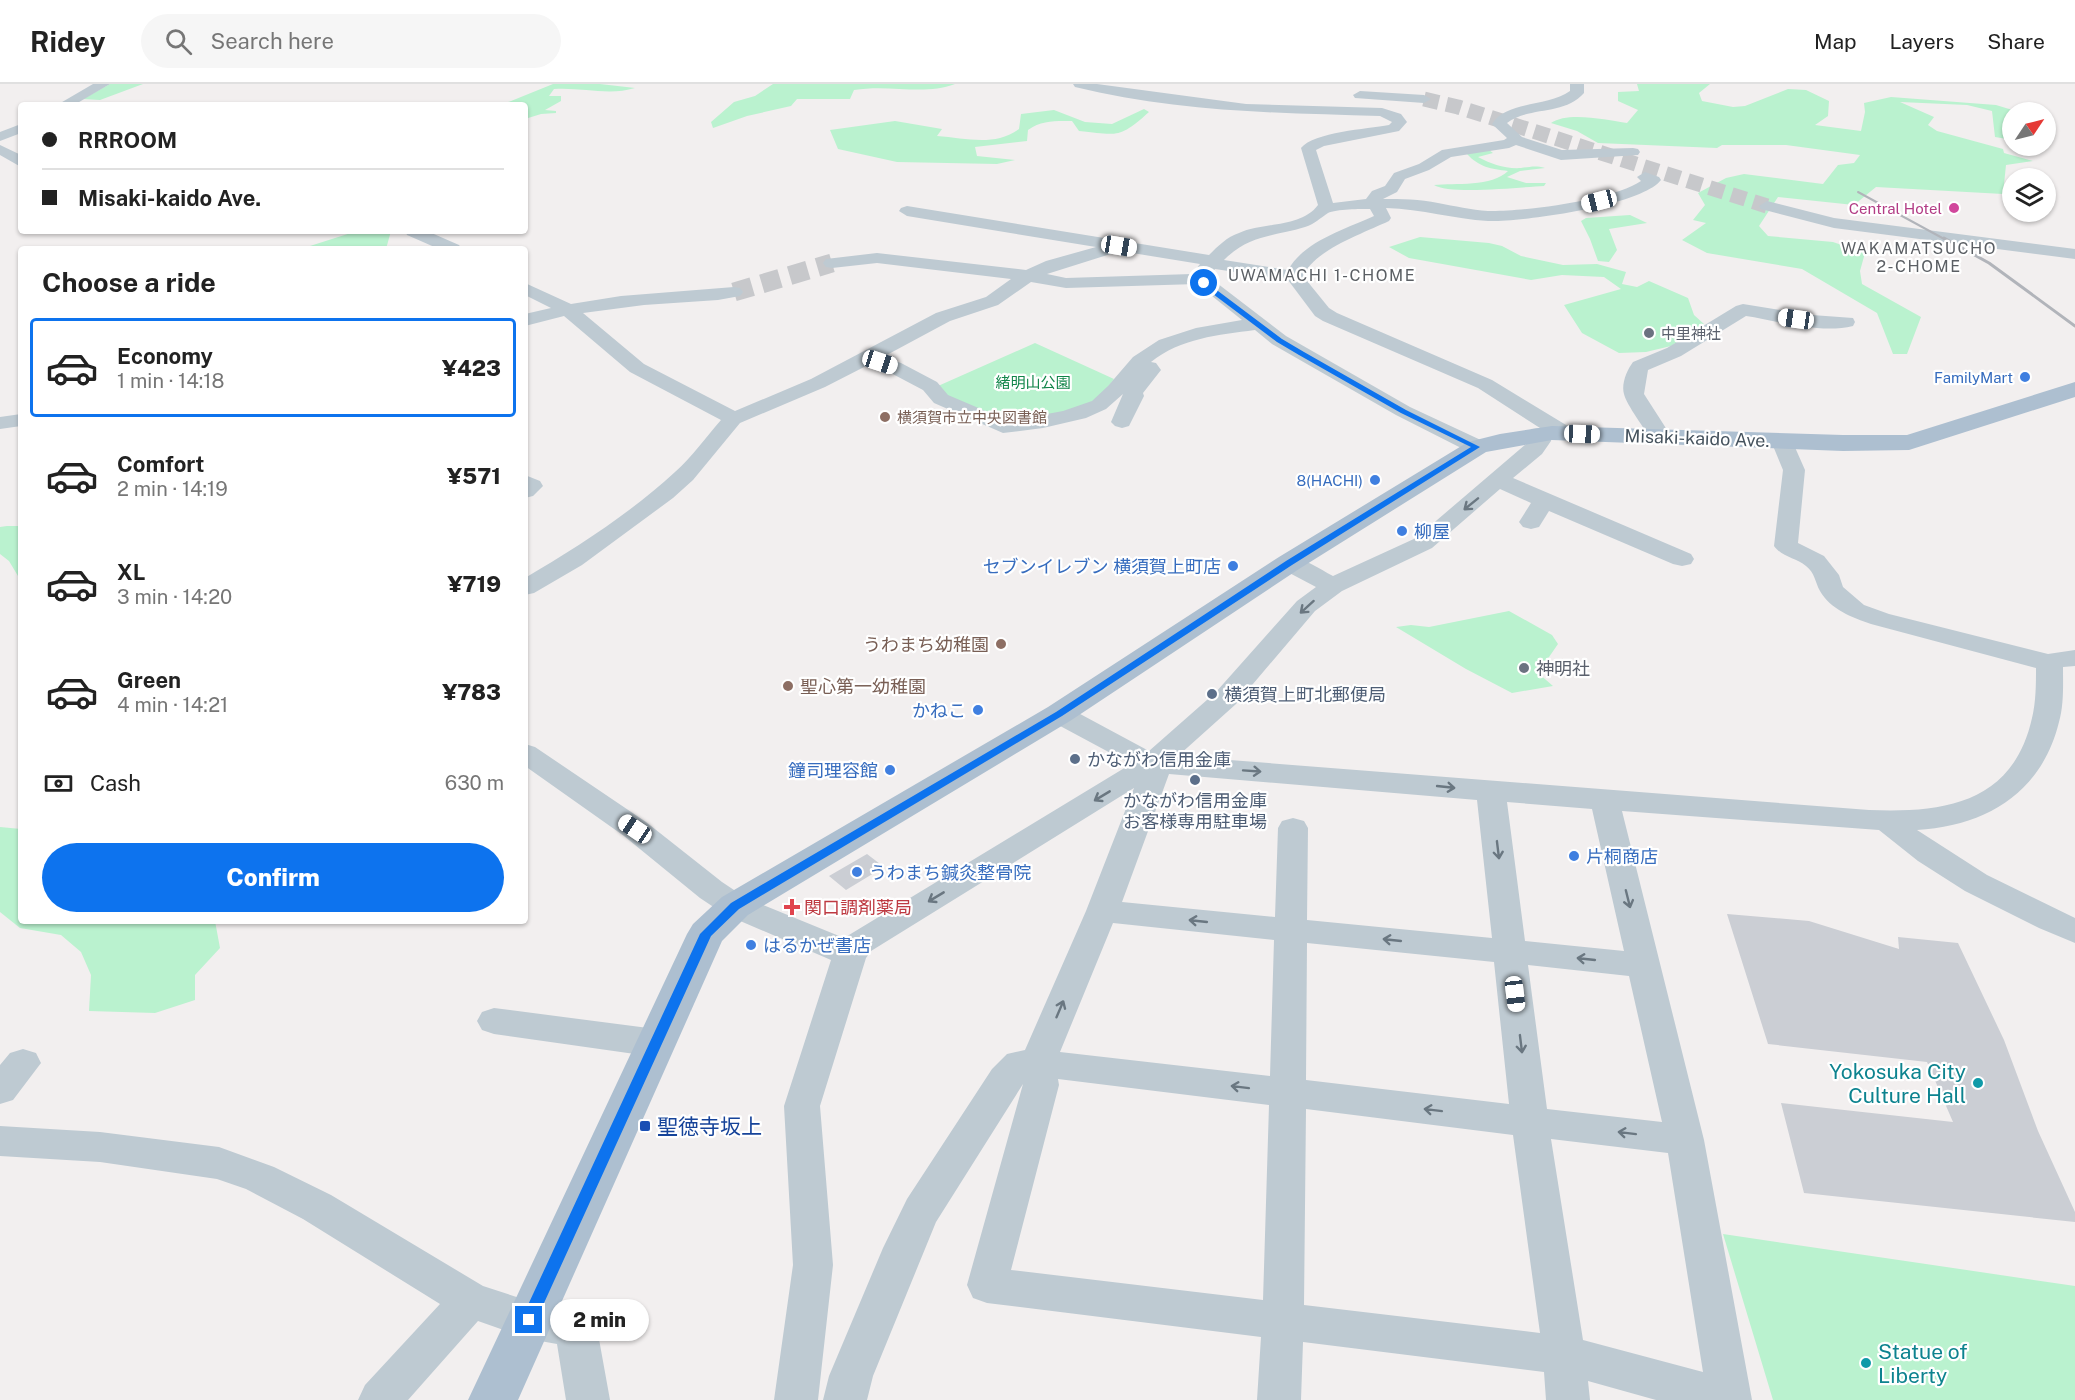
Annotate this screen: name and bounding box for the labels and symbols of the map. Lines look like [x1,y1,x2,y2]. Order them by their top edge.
north arrow [2002,102,2056,156]
car [1579,188,1619,214]
place label: Central Hotel [1849,200,1942,217]
marker: Central Hotel [1947,201,1961,215]
car [1100,234,1138,258]
district label: WAKAMATSUCHO 2-CHOME [1841,239,1997,276]
district label: UWAMACHI 1-CHOME [1228,266,1416,285]
route start [1190,269,1217,296]
car [1777,308,1815,330]
place label: 中里神社 [1661,325,1721,342]
marker: 中里神社 [1642,326,1656,340]
car [860,348,900,376]
place label: FamilyMart [1934,369,2013,386]
marker: FamilyMart [2018,370,2032,384]
park label: 緒明山公園 [995,374,1071,391]
place label: 横須賀市立中央図書館 [897,409,1047,426]
marker: 横須賀市立中央図書館 [878,410,892,424]
car [1564,424,1600,444]
street label: Misaki-kaido Ave. [1624,425,1770,451]
place label: 8(HACHI) [1296,472,1363,489]
marker: 8(HACHI) [1368,473,1382,487]
one-way arrow [1463,498,1479,511]
place label: 柳屋 [1414,521,1450,542]
marker: 柳屋 [1395,524,1409,538]
place label: セブンイレブン 横須賀上町店 [983,556,1221,577]
marker: セブンイレブン 横須賀上町店 [1226,559,1240,573]
one-way arrow [1300,599,1315,613]
place label: うわまち幼稚園 [863,634,989,655]
marker: うわまち幼稚園 [994,637,1008,651]
place label: 神明社 [1536,658,1590,679]
marker: 神明社 [1517,661,1531,675]
place label: 聖心第一幼稚園 [800,676,926,697]
marker: 聖心第一幼稚園 [781,679,795,693]
place label: 横須賀上町北郵便局 [1224,684,1386,705]
marker: 横須賀上町北郵便局 [1205,687,1219,701]
place label: かねこ [912,700,966,721]
marker: かねこ [971,703,985,717]
place label: かながわ信用金庫 [1087,749,1231,770]
marker: かながわ信用金庫 [1068,752,1082,766]
place label: 鐘司理容館 [788,760,878,781]
marker: 鐘司理容館 [883,763,897,777]
one-way arrow [1241,766,1261,777]
marker: かながわ信用金庫 お客様専用駐車場 [1188,773,1202,787]
one-way arrow [1436,782,1456,793]
one-way arrow [1094,790,1111,802]
place label: かながわ信用金庫 お客様専用駐車場 [1123,790,1267,832]
car [615,811,655,847]
one-way arrow [1493,840,1504,860]
place label: 片桐商店 [1586,846,1658,867]
marker: 片桐商店 [1567,849,1581,863]
place label: うわまち鍼灸整骨院 [869,862,1031,883]
marker: うわまち鍼灸整骨院 [850,865,864,879]
one-way arrow [1623,889,1635,908]
one-way arrow [928,891,945,903]
place label: 関口調剤薬局 [804,897,912,918]
marker: 関口調剤薬局 [785,900,799,914]
one-way arrow [1188,915,1208,926]
one-way arrow [1382,934,1402,945]
place label: はるかぜ書店 [763,935,871,956]
marker: はるかぜ書店 [744,938,758,952]
one-way arrow [1576,953,1596,964]
car [1504,975,1526,1013]
one-way arrow [1055,1000,1066,1018]
one-way arrow [1516,1033,1527,1053]
place label: Yokosuka City Culture Hall [1829,1059,1966,1108]
marker: Yokosuka City Culture Hall [1971,1076,1985,1090]
one-way arrow [1230,1081,1250,1092]
one-way arrow [1424,1104,1444,1115]
place label: 聖徳寺坂上 [657,1114,762,1139]
marker: 聖徳寺坂上 [638,1119,652,1133]
one-way arrow [1618,1127,1637,1138]
callout: 2 min [550,1299,649,1341]
route end [515,1306,542,1333]
place label: Statue of Liberty [1878,1339,1968,1388]
marker: Statue of Liberty [1859,1356,1873,1370]

